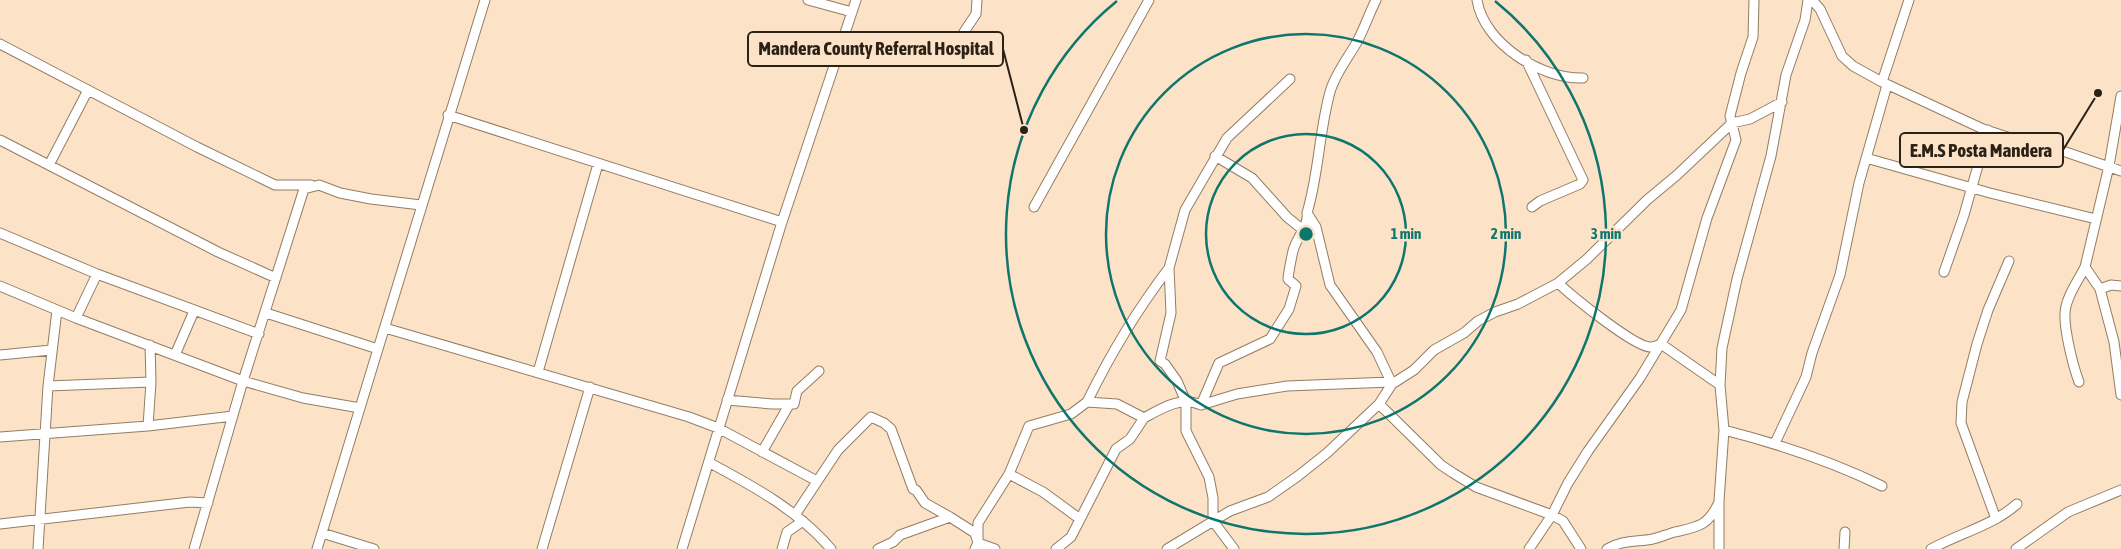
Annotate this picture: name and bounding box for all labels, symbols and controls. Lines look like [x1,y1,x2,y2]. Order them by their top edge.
callout: Mandera County Referral Hospital [748,32,1003,66]
text: Mandera County Referral Hospital [758,37,995,59]
callout: E.M.S Posta Mandera [1900,133,2063,167]
text: E.M.S Posta Mandera [1910,139,2052,161]
centre of rings [1297,225,1315,243]
text: 1 min [1391,225,1421,242]
text: 2 min [1491,225,1521,242]
text: 3 min [1591,225,1621,242]

